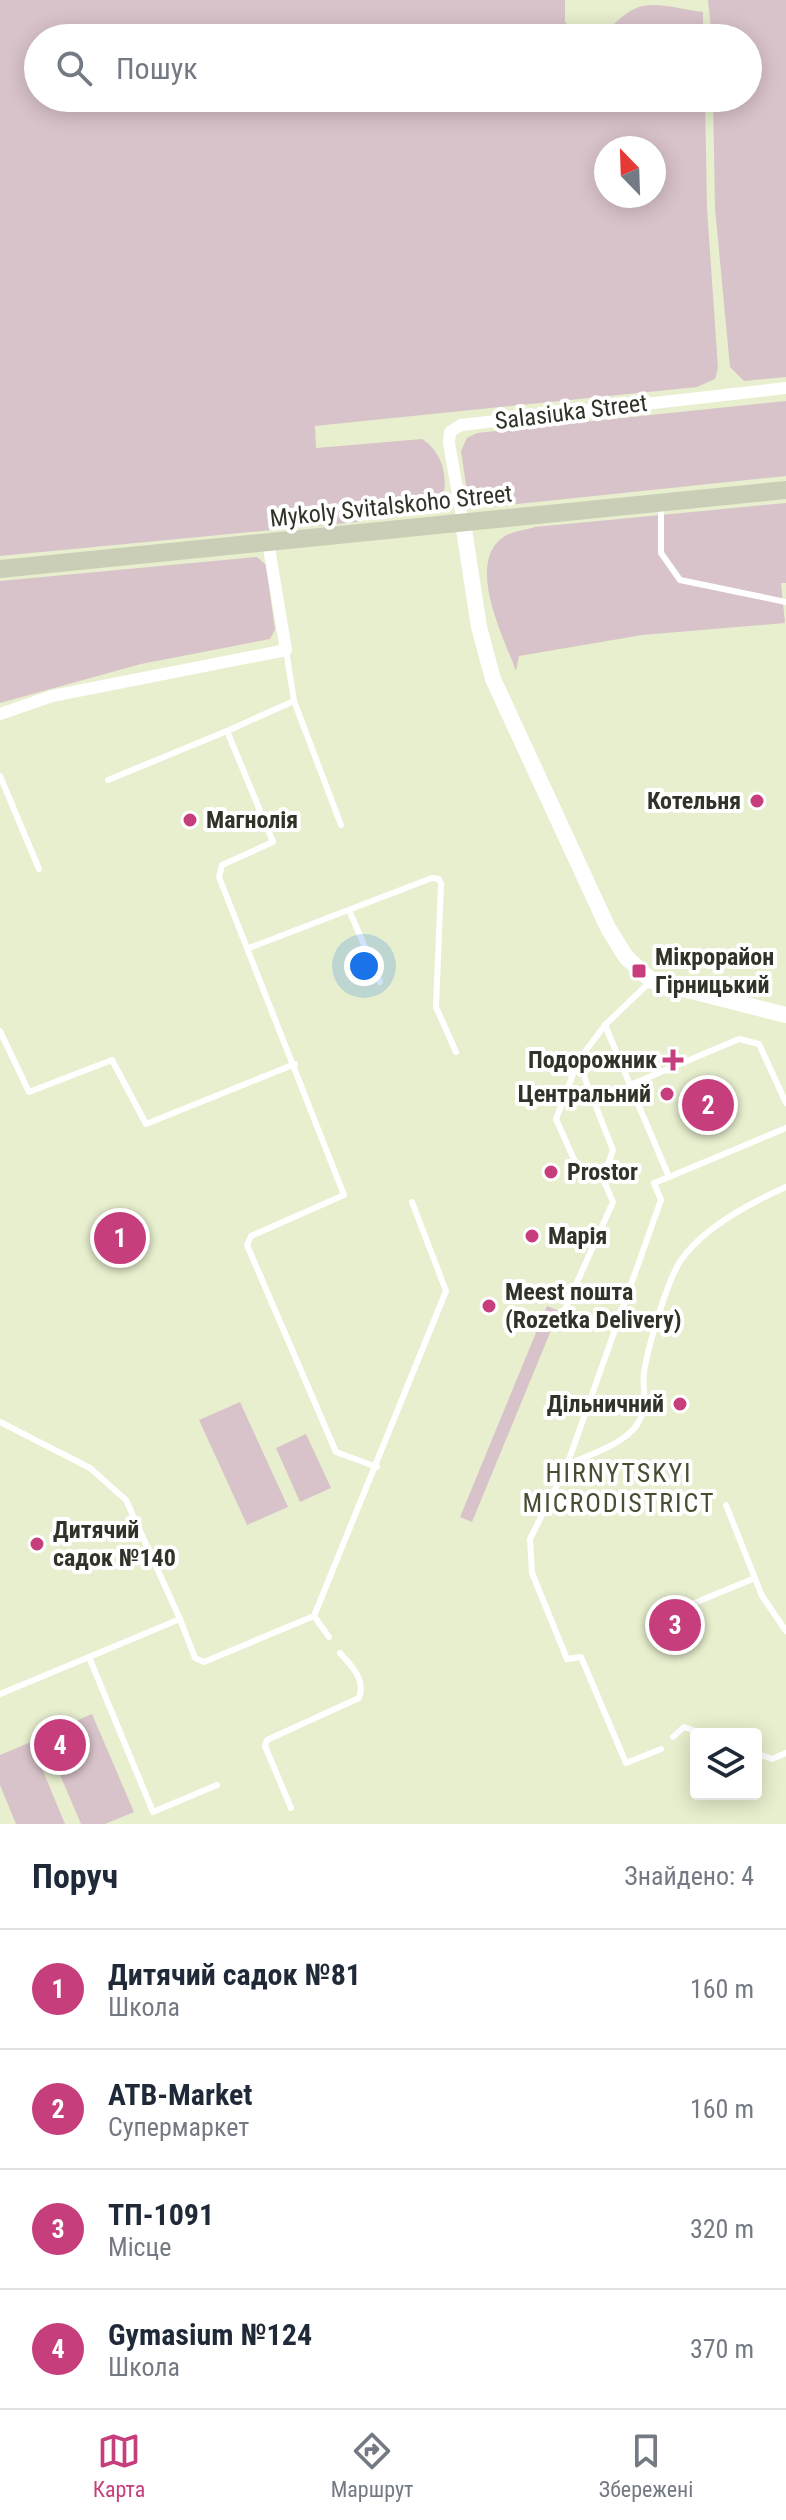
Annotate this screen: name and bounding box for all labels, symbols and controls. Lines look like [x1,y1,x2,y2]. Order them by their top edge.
search box [24,24,762,112]
icon: search [52,46,96,90]
text: Пошук [116,51,198,86]
north arrow [594,136,666,208]
street label: Salasiuka Street [493,389,649,435]
street label: Mykoly Svitalskoho Street [268,479,514,533]
place label: Котельня [647,787,741,815]
marker: Котельня [748,792,766,810]
place label: Магнолія [206,806,298,834]
marker: Магнолія [181,811,199,829]
place label: Мiкрорайон Гiрницький [655,943,774,999]
your location [344,946,384,986]
marker: Мiкрорайон Гiрницький [630,962,648,980]
place label: Подорожник [528,1046,657,1074]
marker: Подорожник [664,1051,682,1069]
pin: 2 [682,1075,734,1135]
place label: Центральний [518,1080,651,1108]
marker: Центральний [658,1085,676,1103]
place label: Prostor [567,1158,638,1186]
marker: Prostor [542,1163,560,1181]
pin: 1 [94,1208,146,1268]
place label: Марія [548,1222,607,1250]
marker: Марія [523,1227,541,1245]
place label: Meest пошта (Rozetka Delivery) [505,1278,681,1334]
marker: Meest пошта (Rozetka Delivery) [480,1297,498,1315]
place label: Дільничний [547,1390,664,1418]
marker: Дільничний [671,1395,689,1413]
district label: HIRNYTSKYI MICRODISTRICT [523,1458,715,1518]
place label: Дитячий садок №140 [53,1516,176,1572]
marker: Дитячий садок №140 [28,1535,46,1553]
pin: 3 [649,1595,701,1655]
pin: 4 [34,1715,86,1775]
map controls [690,1728,762,1800]
button: layers [690,1728,762,1800]
text: Поруч [32,1856,118,1896]
text: Знайдено: 4 [624,1861,754,1891]
text: Дитячий садок №81 [108,1957,361,1992]
text: 1 [51,1974,65,2004]
text: 160 m [690,1974,754,2004]
text: Школа [108,1992,180,2022]
text: ATB-Market [108,2077,253,2112]
text: 2 [51,2094,65,2124]
text: 160 m [690,2094,754,2124]
text: Супермаркет [108,2112,249,2142]
text: ТП-1091 [108,2197,214,2232]
text: 3 [51,2214,65,2244]
text: 320 m [690,2214,754,2244]
text: Місце [108,2232,171,2262]
text: Gymasium №124 [108,2317,312,2352]
text: 4 [51,2334,65,2364]
text: 370 m [690,2334,754,2364]
text: Школа [108,2352,180,2382]
tab: Карта [93,2429,145,2502]
tab: Маршрут [331,2429,413,2502]
tab: Збережені [599,2429,693,2502]

